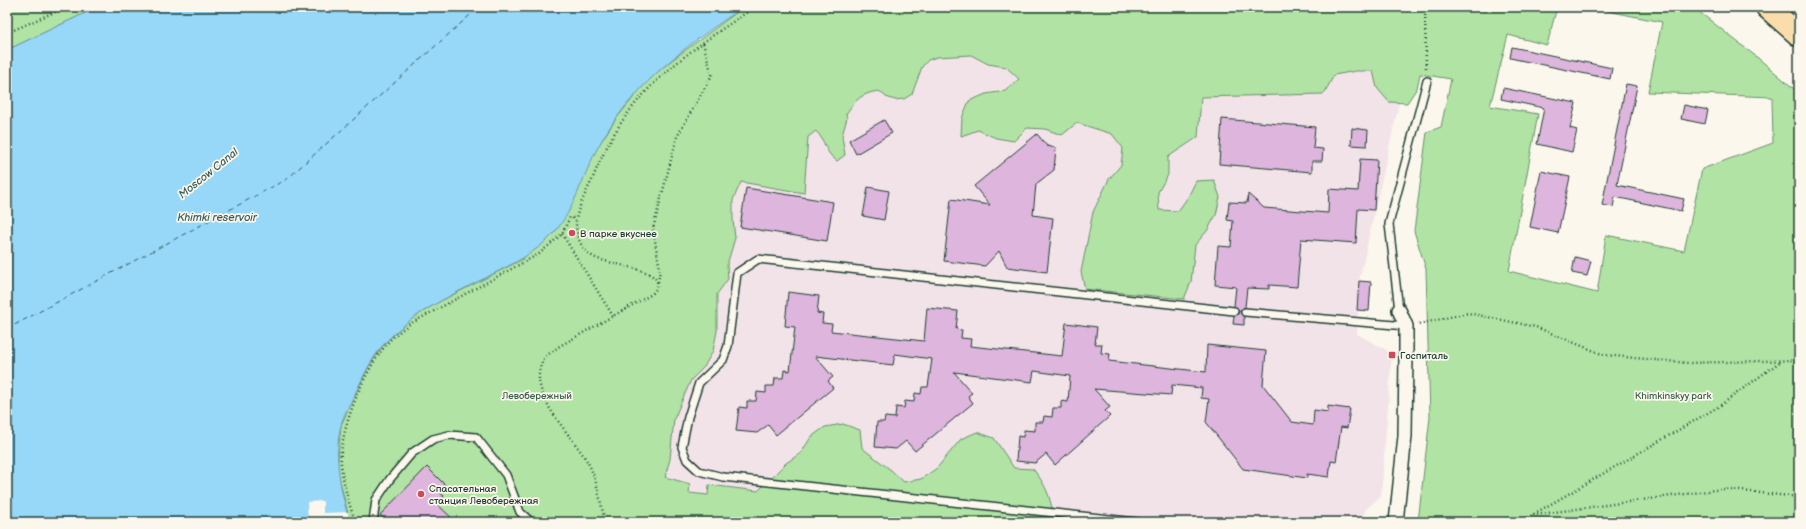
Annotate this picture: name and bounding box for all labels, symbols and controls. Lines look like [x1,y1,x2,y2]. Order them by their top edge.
water label: Moscow Canal [176,145,241,201]
water label: Khimki reservoir [177,211,258,224]
marker: В парке вкуснее [567,228,577,238]
place label: В парке вкуснее [580,228,657,240]
marker: Госпиталь [1387,350,1397,360]
place label: Госпиталь [1400,350,1448,362]
park label: Левобережный [501,390,572,402]
park label: Khimkinskyy park [1635,390,1711,402]
place label: Спасательная станция Левобережная [429,483,539,507]
marker: Спасательная станция Левобережная [416,489,426,499]

